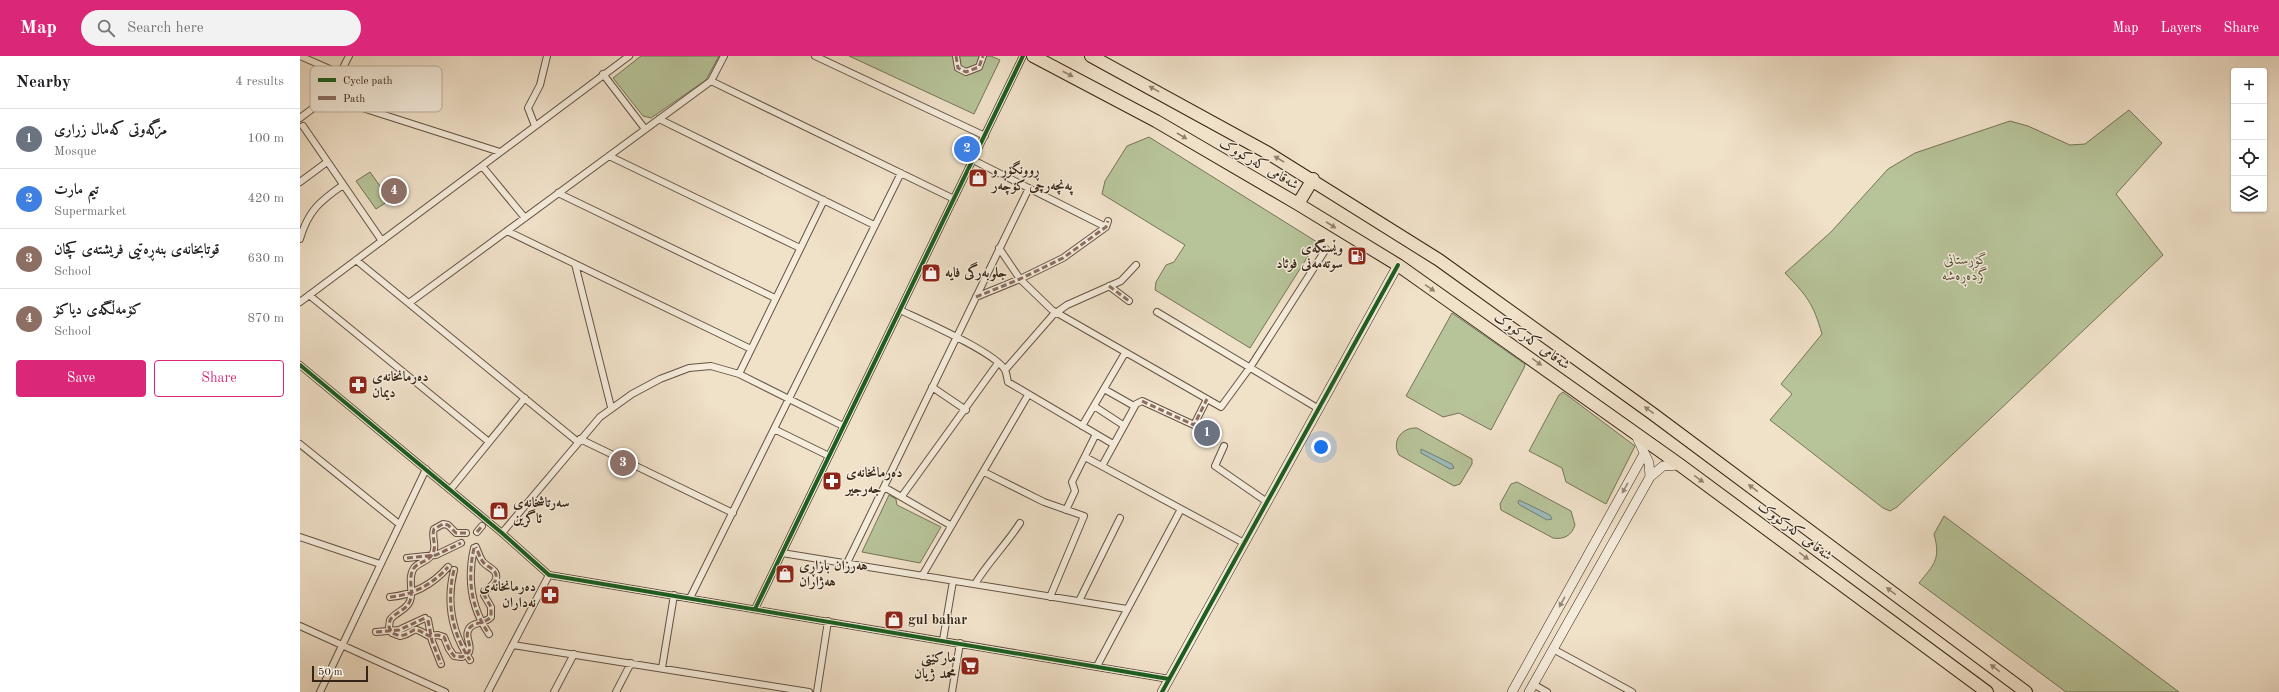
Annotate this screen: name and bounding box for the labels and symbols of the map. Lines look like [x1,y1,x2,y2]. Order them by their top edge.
legend [310,66,442,112]
one-way arrow [1062,70,1074,77]
text: Cycle path [343,76,393,87]
one-way arrow [1148,85,1160,92]
text: Path [343,94,365,105]
one-way arrow [1176,133,1188,140]
pin: 2 [954,134,980,164]
street label: شەقامی کەرکووک [1217,134,1302,193]
one-way arrow [1273,156,1285,163]
place label: ڕوونگۆڕ و پەنچەرچی کۆچەر [990,160,1074,196]
shop icon: ڕوونگۆڕ و پەنچەرچی کۆچەر [967,167,989,189]
pin: 4 [381,176,407,206]
one-way arrow [1325,221,1336,228]
place label: وێستگەی سوتەمەنی فوئاد [1276,238,1343,272]
fuel station icon: وێستگەی سوتەمەنی فوئاد [1346,245,1368,267]
park label: گۆڕستانی گردەڕەشە [1942,251,1990,287]
place label: جلوبەرگی فایە [945,261,1008,282]
shop icon: جلوبەرگی فایە [920,262,942,284]
one-way arrow [1425,284,1436,292]
street label: شەقامی کەرکووک [1491,308,1574,373]
one-way arrow [1532,358,1542,366]
place label: دەرمانخانەی دیمان [372,370,429,401]
pharmacy icon: دەرمانخانەی دیمان [347,374,369,396]
one-way arrow [1643,406,1654,415]
pin: 1 [1194,418,1220,448]
your location [1311,437,1331,457]
pin: 3 [610,448,636,478]
place label: دەرمانخانەی جەرجیر [844,466,903,497]
pharmacy icon: دەرمانخانەی جەرجیر [821,470,843,492]
one-way arrow [1694,475,1705,483]
one-way arrow [1622,483,1629,494]
one-way arrow [1748,484,1758,492]
place label: سەرتاشخانەی ئاگرین [513,496,569,528]
street label: شەقامی کەرکووک [1755,497,1836,564]
shop icon: سەرتاشخانەی ئاگرین [488,500,510,522]
one-way arrow [1799,552,1809,560]
place label: هەرزان بازاڕی هەژاران [799,559,868,590]
shop icon: هەرزان بازاڕی هەژاران [774,563,796,585]
place label: دەرمانخانەی نەداران [479,580,536,611]
pharmacy icon: دەرمانخانەی نەداران [539,584,561,606]
one-way arrow [1885,587,1896,595]
one-way arrow [1559,596,1566,608]
shop icon: gul bahar [883,609,905,631]
place label: gul bahar [908,613,967,627]
place label: مارکێتی محمد ژیان [914,651,956,682]
supermarket icon: مارکێتی محمد ژیان [959,655,981,677]
scale bar [312,664,368,683]
one-way arrow [1990,664,2001,673]

